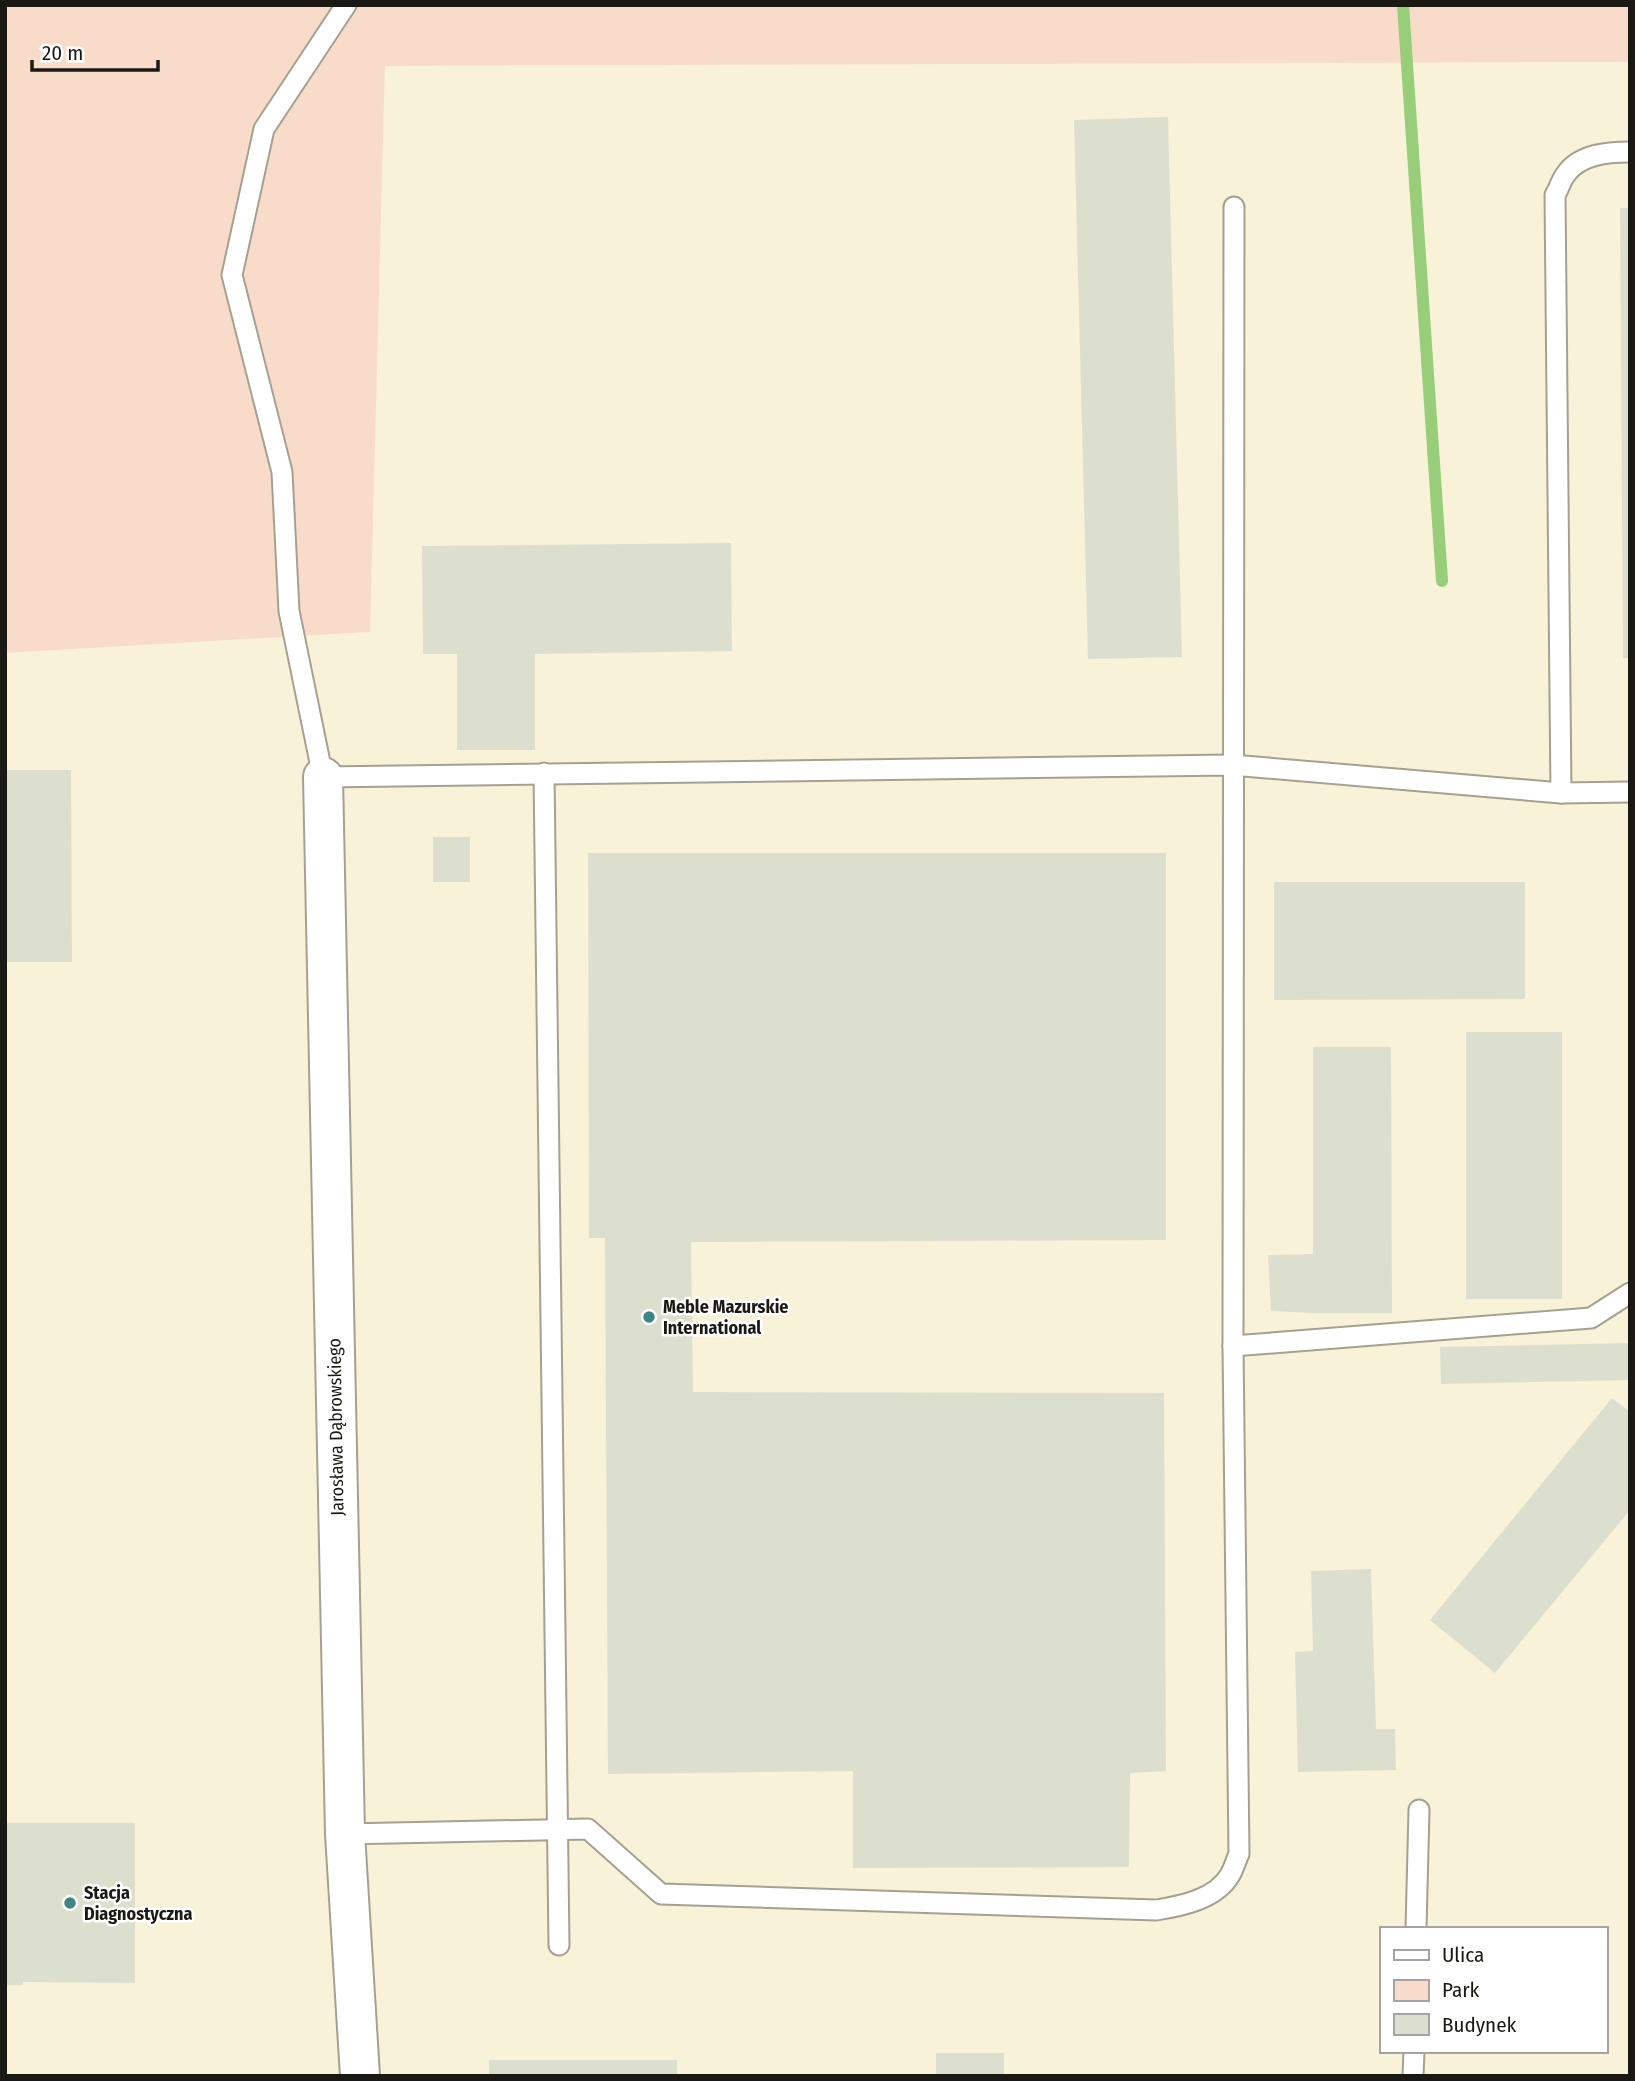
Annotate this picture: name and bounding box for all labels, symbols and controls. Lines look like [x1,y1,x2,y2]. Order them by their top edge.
scale bar [32,28,158,72]
text: 20 m [42,40,83,66]
place label: Meble Mazurskie International [663,1296,788,1339]
marker: Meble Mazurskie International [641,1309,657,1325]
street label: Jarosława Dąbrowskiego [323,1338,349,1516]
place label: Stacja Diagnostyczna [84,1882,193,1925]
marker: Stacja Diagnostyczna [62,1895,78,1911]
legend [1380,1927,1607,2053]
text: Ulica [1442,1942,1484,1968]
text: Park [1442,1977,1480,2003]
text: Budynek [1442,2012,1517,2038]

